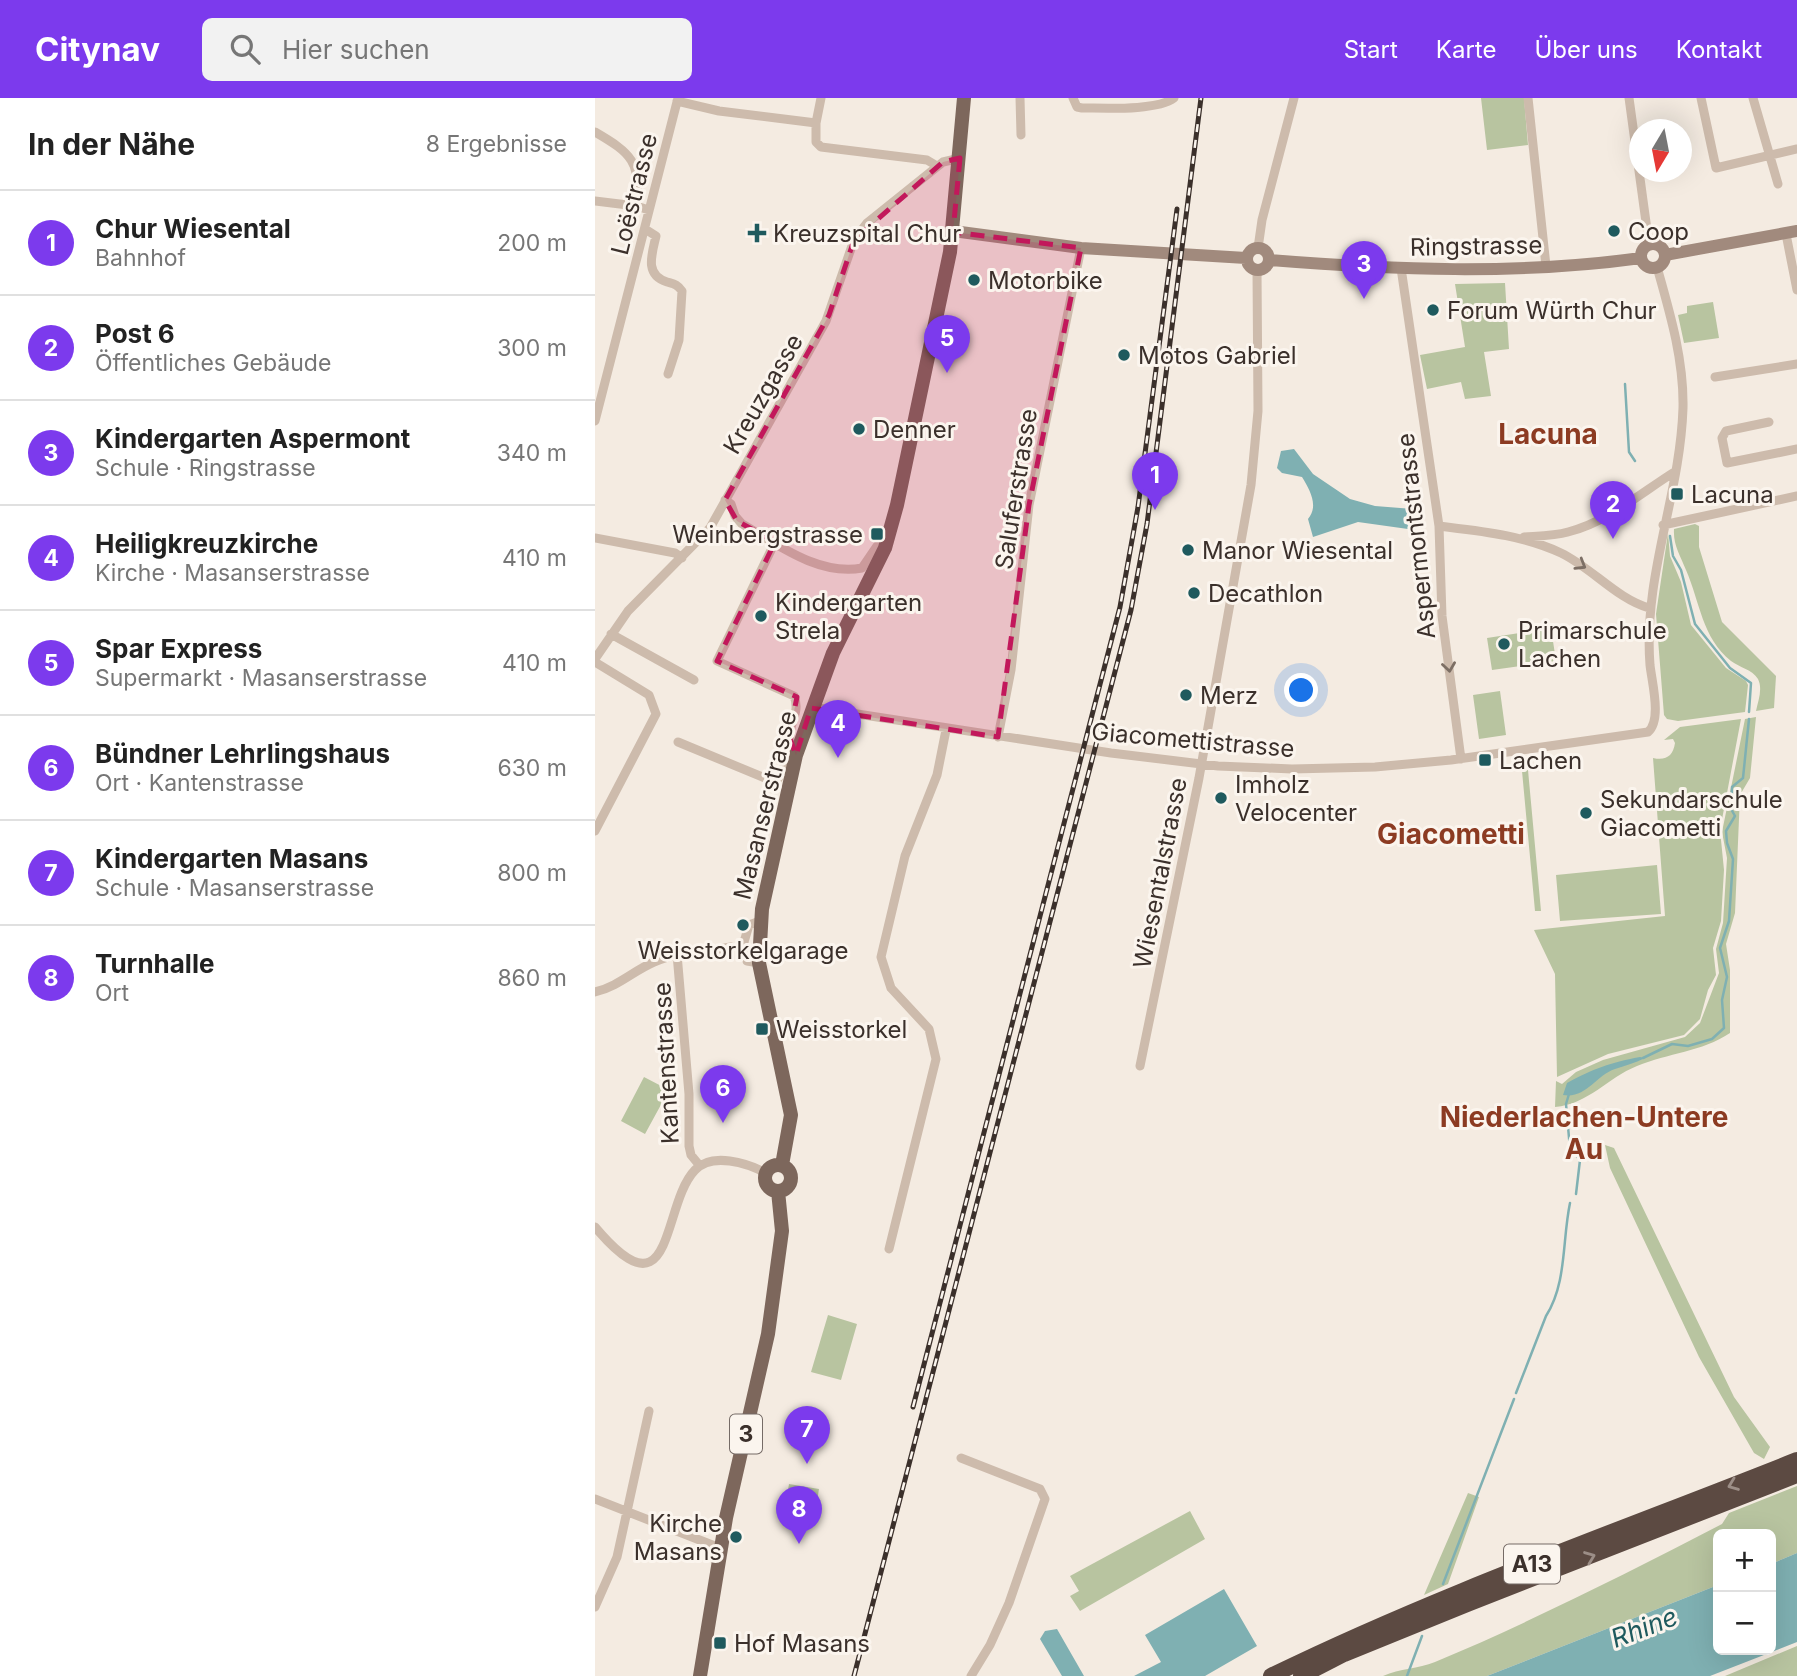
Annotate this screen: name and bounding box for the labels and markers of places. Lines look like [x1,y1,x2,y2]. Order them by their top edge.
place label: Coop [1628,217,1689,246]
place label: Kreuzspital Chur [773,219,961,248]
marker: Kreuzspital Chur [747,223,767,243]
marker: Coop [1606,223,1622,239]
pin: 3 [1341,241,1387,299]
place label: Motorbike [988,266,1103,295]
marker: Motorbike [966,272,982,288]
place label: Forum Würth Chur [1447,296,1657,325]
marker: Forum Würth Chur [1425,302,1441,318]
pin: 5 [924,315,970,373]
place label: Motos Gabriel [1138,341,1297,370]
marker: Motos Gabriel [1116,347,1132,363]
place label: Denner [873,415,956,444]
marker: Denner [851,421,867,437]
pin: 1 [1132,452,1178,510]
place label: Lacuna [1691,480,1774,509]
pin: 2 [1590,481,1636,539]
marker: Lacuna [1669,486,1685,502]
place label: Weinbergstrasse [672,520,863,549]
marker: Weinbergstrasse [869,526,885,542]
place label: Manor Wiesental [1202,536,1393,565]
marker: Manor Wiesental [1180,542,1196,558]
place label: Decathlon [1208,579,1323,608]
marker: Decathlon [1186,585,1202,601]
place label: Kindergarten Strela [775,588,922,645]
marker: Kindergarten Strela [753,608,769,624]
place label: Primarschule Lachen [1518,616,1667,673]
marker: Primarschule Lachen [1496,636,1512,652]
place label: Merz [1200,681,1258,710]
marker: Merz [1178,687,1194,703]
pin: 4 [815,700,861,758]
place label: Lachen [1499,746,1582,775]
marker: Lachen [1477,752,1493,768]
place label: Imholz Velocenter [1235,770,1357,827]
place label: Sekundarschule Giacometti [1600,785,1783,842]
marker: Imholz Velocenter [1213,790,1229,806]
marker: Sekundarschule Giacometti [1578,805,1594,821]
marker: Weisstorkelgarage [735,917,751,933]
place label: Weisstorkelgarage [638,936,848,965]
place label: Weisstorkel [776,1015,907,1044]
marker: Weisstorkel [754,1021,770,1037]
pin: 6 [700,1065,746,1123]
pin: 7 [784,1406,830,1464]
pin: 8 [776,1486,822,1544]
place label: Kirche Masans [634,1509,722,1566]
marker: Kirche Masans [728,1529,744,1545]
place label: Hof Masans [734,1629,870,1658]
marker: Hof Masans [712,1635,728,1651]

